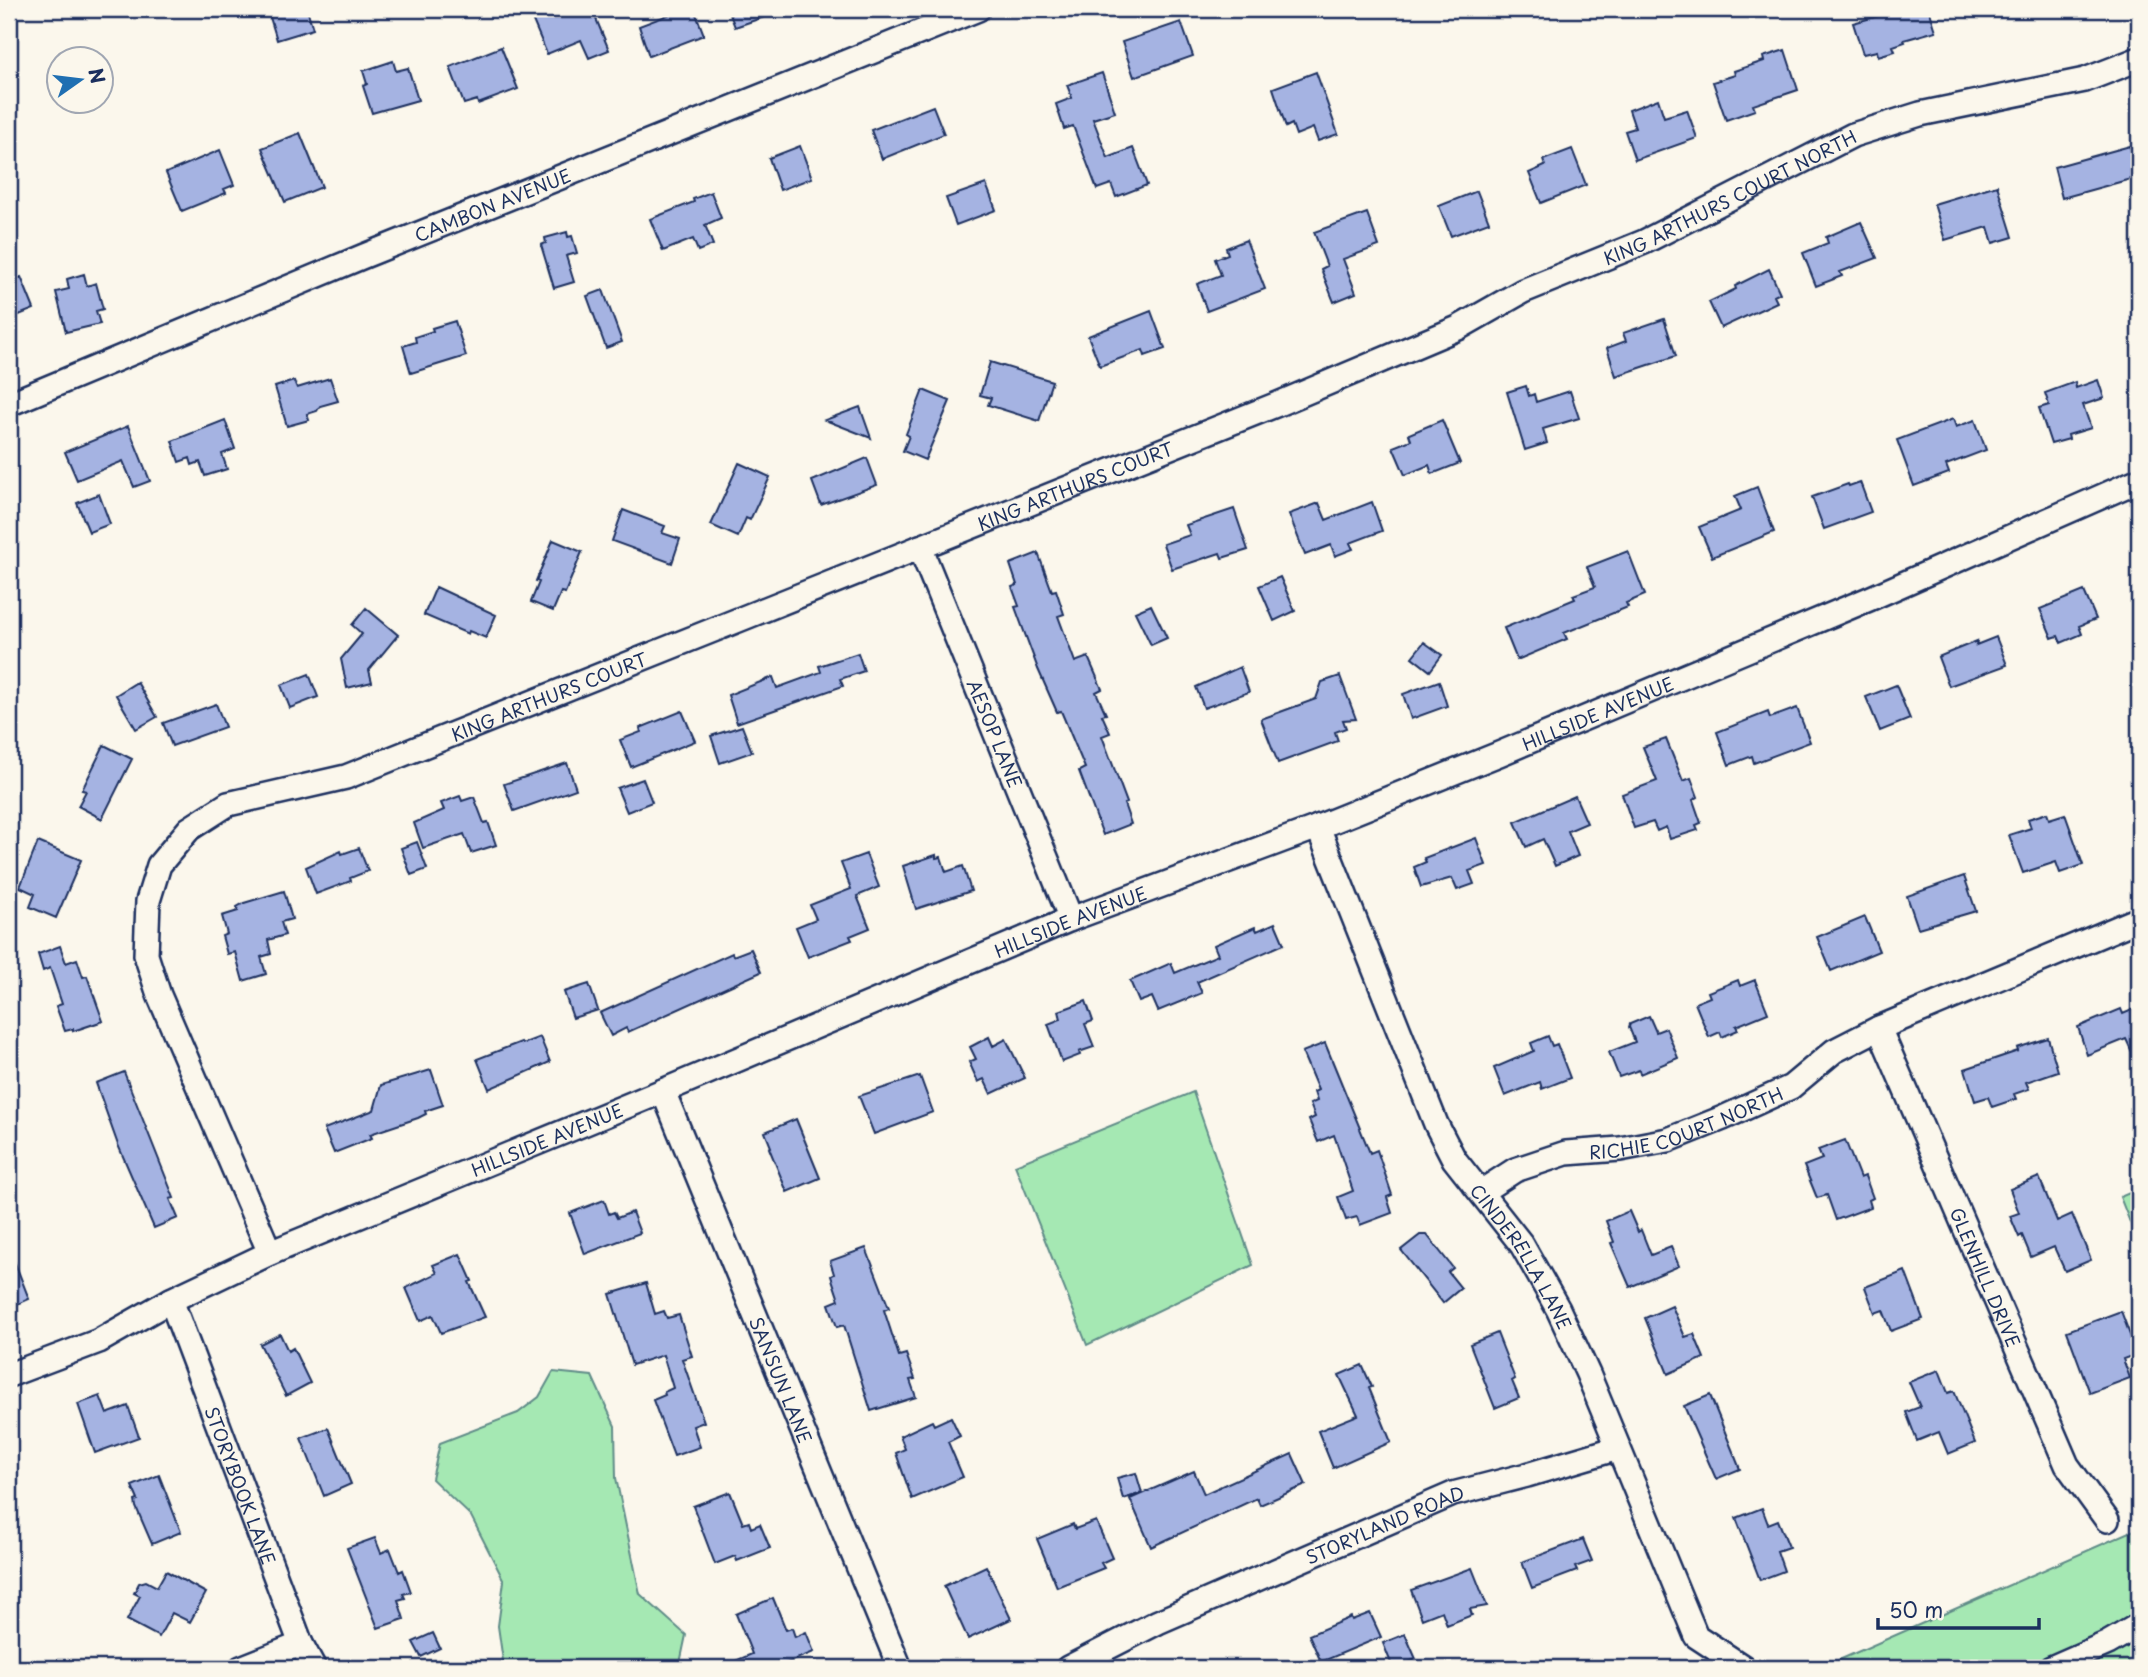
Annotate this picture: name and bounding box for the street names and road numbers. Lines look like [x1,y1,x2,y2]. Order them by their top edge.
street label: KING ARTHURS COURT NORTH [1599,122,1861,271]
street label: CAMBON AVENUE [410,161,575,248]
street label: KING ARTHURS COURT [973,434,1178,537]
street label: KING ARTHURS COURT [446,644,651,747]
street label: HILLSIDE AVENUE [1517,669,1678,757]
street label: AESOP LANE [961,675,1030,792]
street label: HILLSIDE AVENUE [990,879,1150,964]
street label: RICHIE COURT NORTH [1588,1079,1787,1165]
street label: HILLSIDE AVENUE [467,1096,627,1182]
street label: CINDERELLA LANE [1465,1177,1579,1334]
street label: GLENHILL DRIVE [1944,1203,2028,1351]
street label: SANSUN LANE [743,1312,820,1447]
street label: STORYBOOK LANE [199,1402,283,1568]
street label: STORYLAND ROAD [1301,1478,1467,1570]

